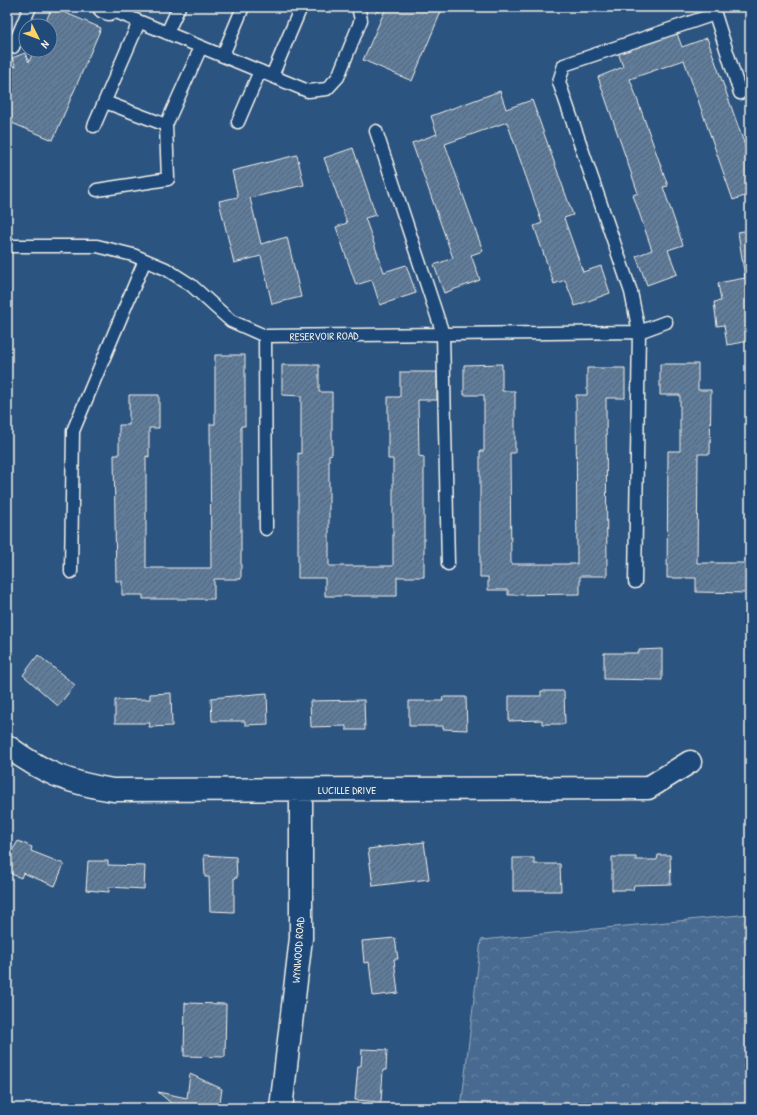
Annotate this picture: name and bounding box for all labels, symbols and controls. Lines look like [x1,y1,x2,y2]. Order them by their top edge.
north arrow [18,18,58,58]
text: N [38,38,53,52]
street label: RESERVOIR ROAD [289,328,359,344]
street label: LUCILLE DRIVE [318,783,376,797]
street label: WYNWOOD ROAD [289,916,307,983]

